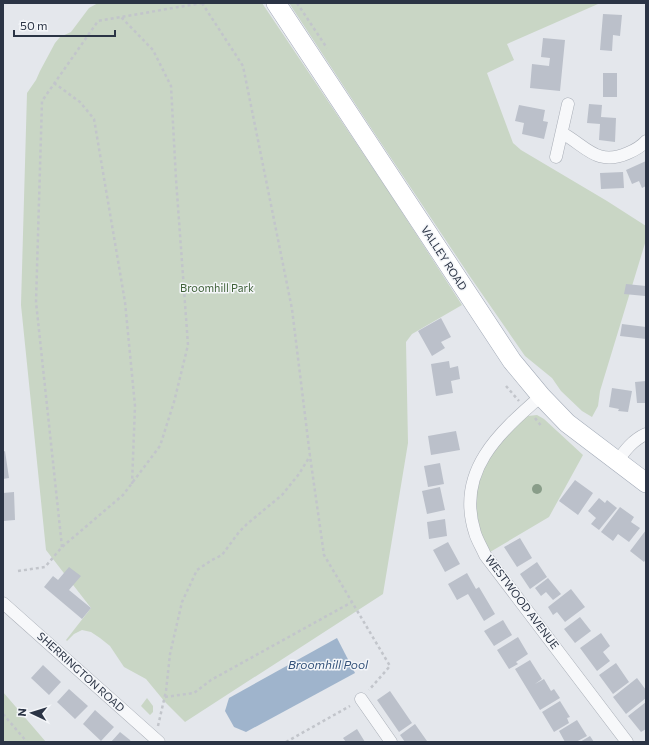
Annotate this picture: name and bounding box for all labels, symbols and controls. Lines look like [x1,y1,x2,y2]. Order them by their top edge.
scale bar [14,12,115,38]
text: 50 m [20,18,48,32]
street label: VALLEY ROAD [419,223,470,292]
park label: Broomhill Park [180,281,254,294]
street label: WESTWOOD AVENUE [483,552,562,651]
street label: SHERRINGTON ROAD [35,629,128,714]
water label: Broomhill Pool [288,657,369,671]
north arrow [12,693,52,733]
text: N [15,708,28,717]

